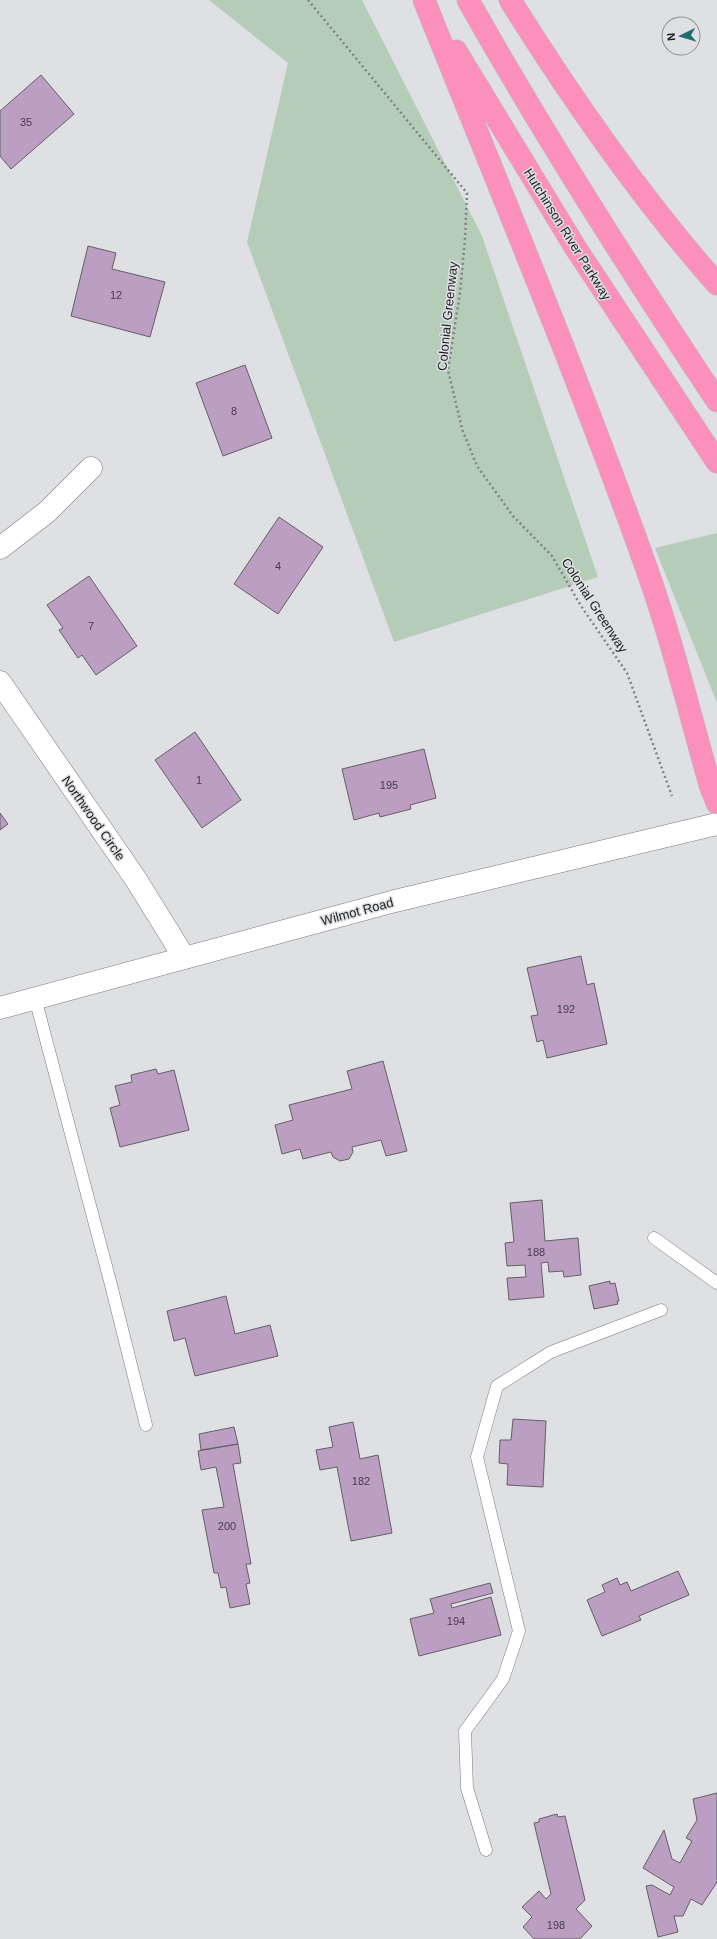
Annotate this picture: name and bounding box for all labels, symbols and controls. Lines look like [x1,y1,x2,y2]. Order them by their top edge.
north arrow [661,16,701,56]
text: N [665,32,677,41]
house number: 35 [20,116,32,128]
street label: Hutchinson River Parkway [521,166,615,303]
street label: Colonial Greenway [434,260,461,371]
house number: 12 [110,289,122,301]
house number: 8 [231,405,237,417]
street label: Colonial Greenway [558,555,631,656]
house number: 4 [275,560,281,572]
house number: 7 [88,620,94,632]
street label: Northwood Circle [59,773,128,863]
house number: 1 [196,774,202,786]
house number: 195 [380,779,398,791]
street label: Wilmot Road [319,895,395,928]
house number: 192 [557,1003,575,1015]
house number: 188 [527,1246,545,1258]
house number: 182 [352,1475,370,1487]
house number: 200 [218,1520,236,1532]
house number: 194 [447,1615,465,1627]
house number: 198 [547,1919,565,1931]

